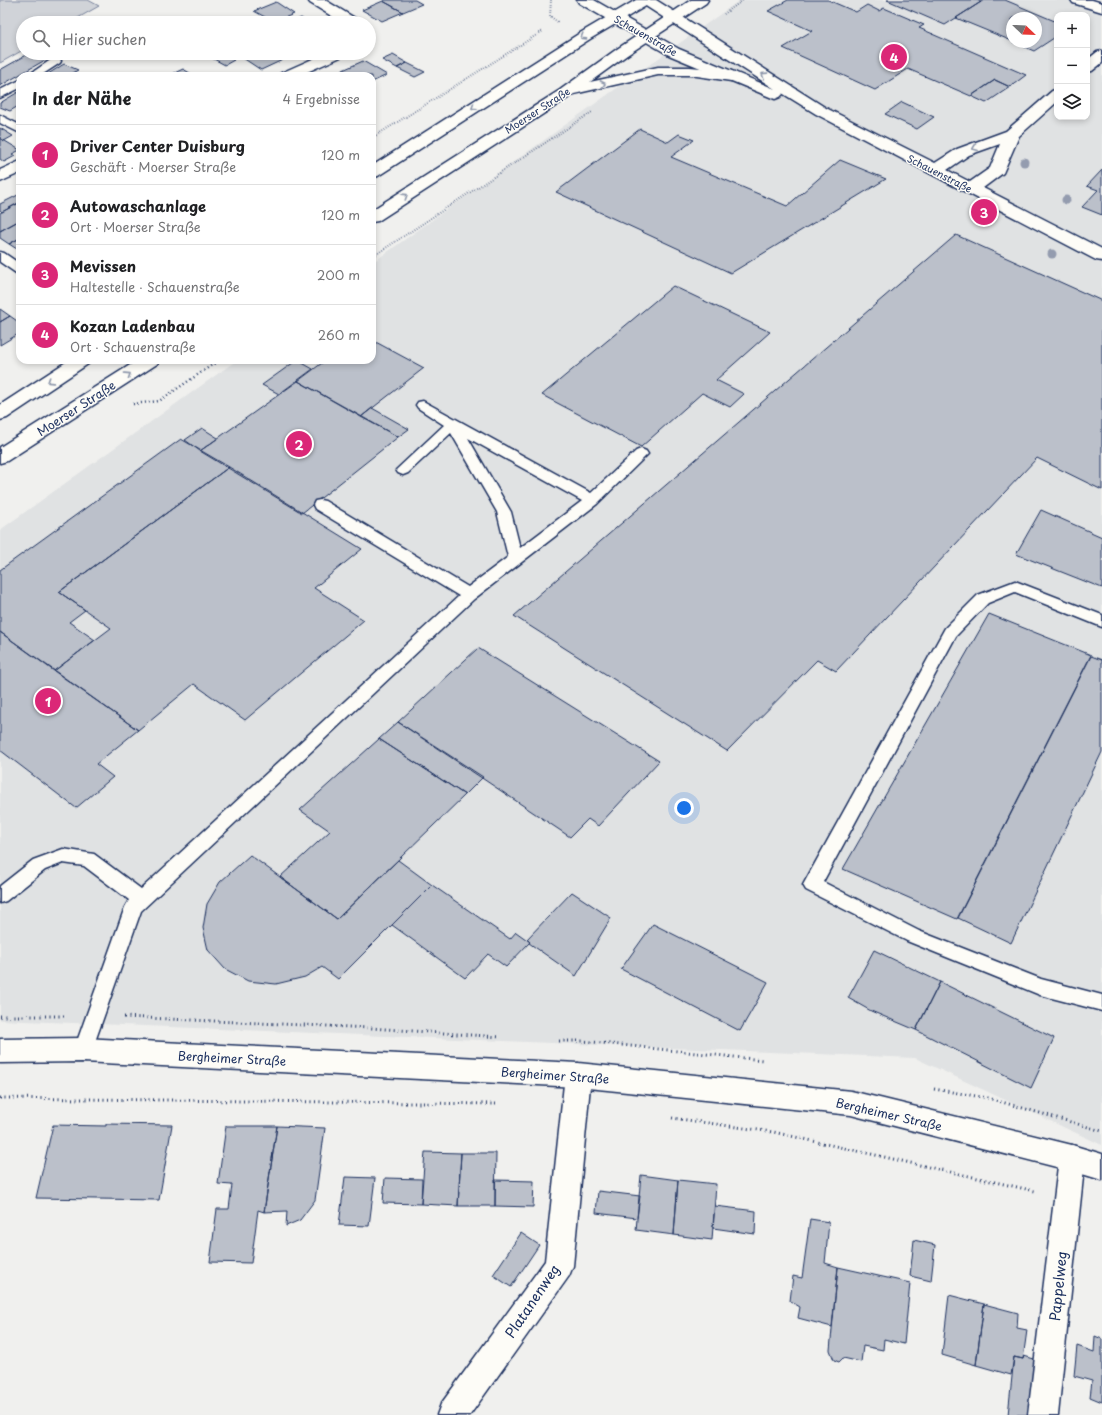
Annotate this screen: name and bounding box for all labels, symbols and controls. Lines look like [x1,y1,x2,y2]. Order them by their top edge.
street label: Schauenstraße [612,11,680,59]
north arrow [1006,12,1042,48]
map controls [1054,12,1090,120]
button: + [1054,12,1090,48]
search box [16,16,376,60]
icon: search [30,27,52,49]
text: Hier suchen [62,27,147,50]
one-way arrow [580,33,587,40]
pin: 4 [881,42,907,72]
button: − [1054,48,1090,84]
one-way arrow [761,72,768,80]
one-way arrow [600,80,607,88]
street label: Moerser Straße [501,83,573,137]
button: layers [1054,84,1090,120]
text: In der Nähe [32,85,131,111]
text: 4 Ergebnisse [283,89,360,108]
one-way arrow [471,103,478,110]
text: Driver Center Duisburg [70,134,245,157]
one-way arrow [972,143,979,151]
text: 1 [42,145,48,164]
text: 120 m [321,145,360,164]
street label: Schauenstraße [905,150,975,196]
text: Geschäft · Moerser Straße [70,157,236,176]
one-way arrow [401,193,408,201]
text: Autowaschanlage [70,194,206,217]
pin: 3 [971,197,997,227]
text: 2 [40,205,50,224]
text: 120 m [321,205,360,224]
text: Ort · Moerser Straße [70,217,201,236]
text: Mevissen [70,254,136,277]
text: 3 [41,265,49,284]
text: 200 m [317,265,360,284]
text: Haltestelle · Schauenstraße [70,277,240,296]
text: Kozan Ladenbau [70,314,195,337]
text: 4 [41,325,49,344]
text: 260 m [318,325,360,344]
text: Ort · Schauenstraße [70,337,196,356]
one-way arrow [124,372,131,380]
street label: Moerser Straße [33,376,119,440]
one-way arrow [47,376,54,383]
pin: 2 [286,429,312,459]
pin: 1 [35,686,61,716]
your location [674,798,694,818]
street label: Bergheimer Straße [177,1046,287,1070]
street label: Bergheimer Straße [500,1062,610,1088]
street label: Bergheimer Straße [834,1093,944,1135]
street label: Pappelweg [1044,1250,1072,1322]
street label: Platanenweg [500,1260,564,1342]

